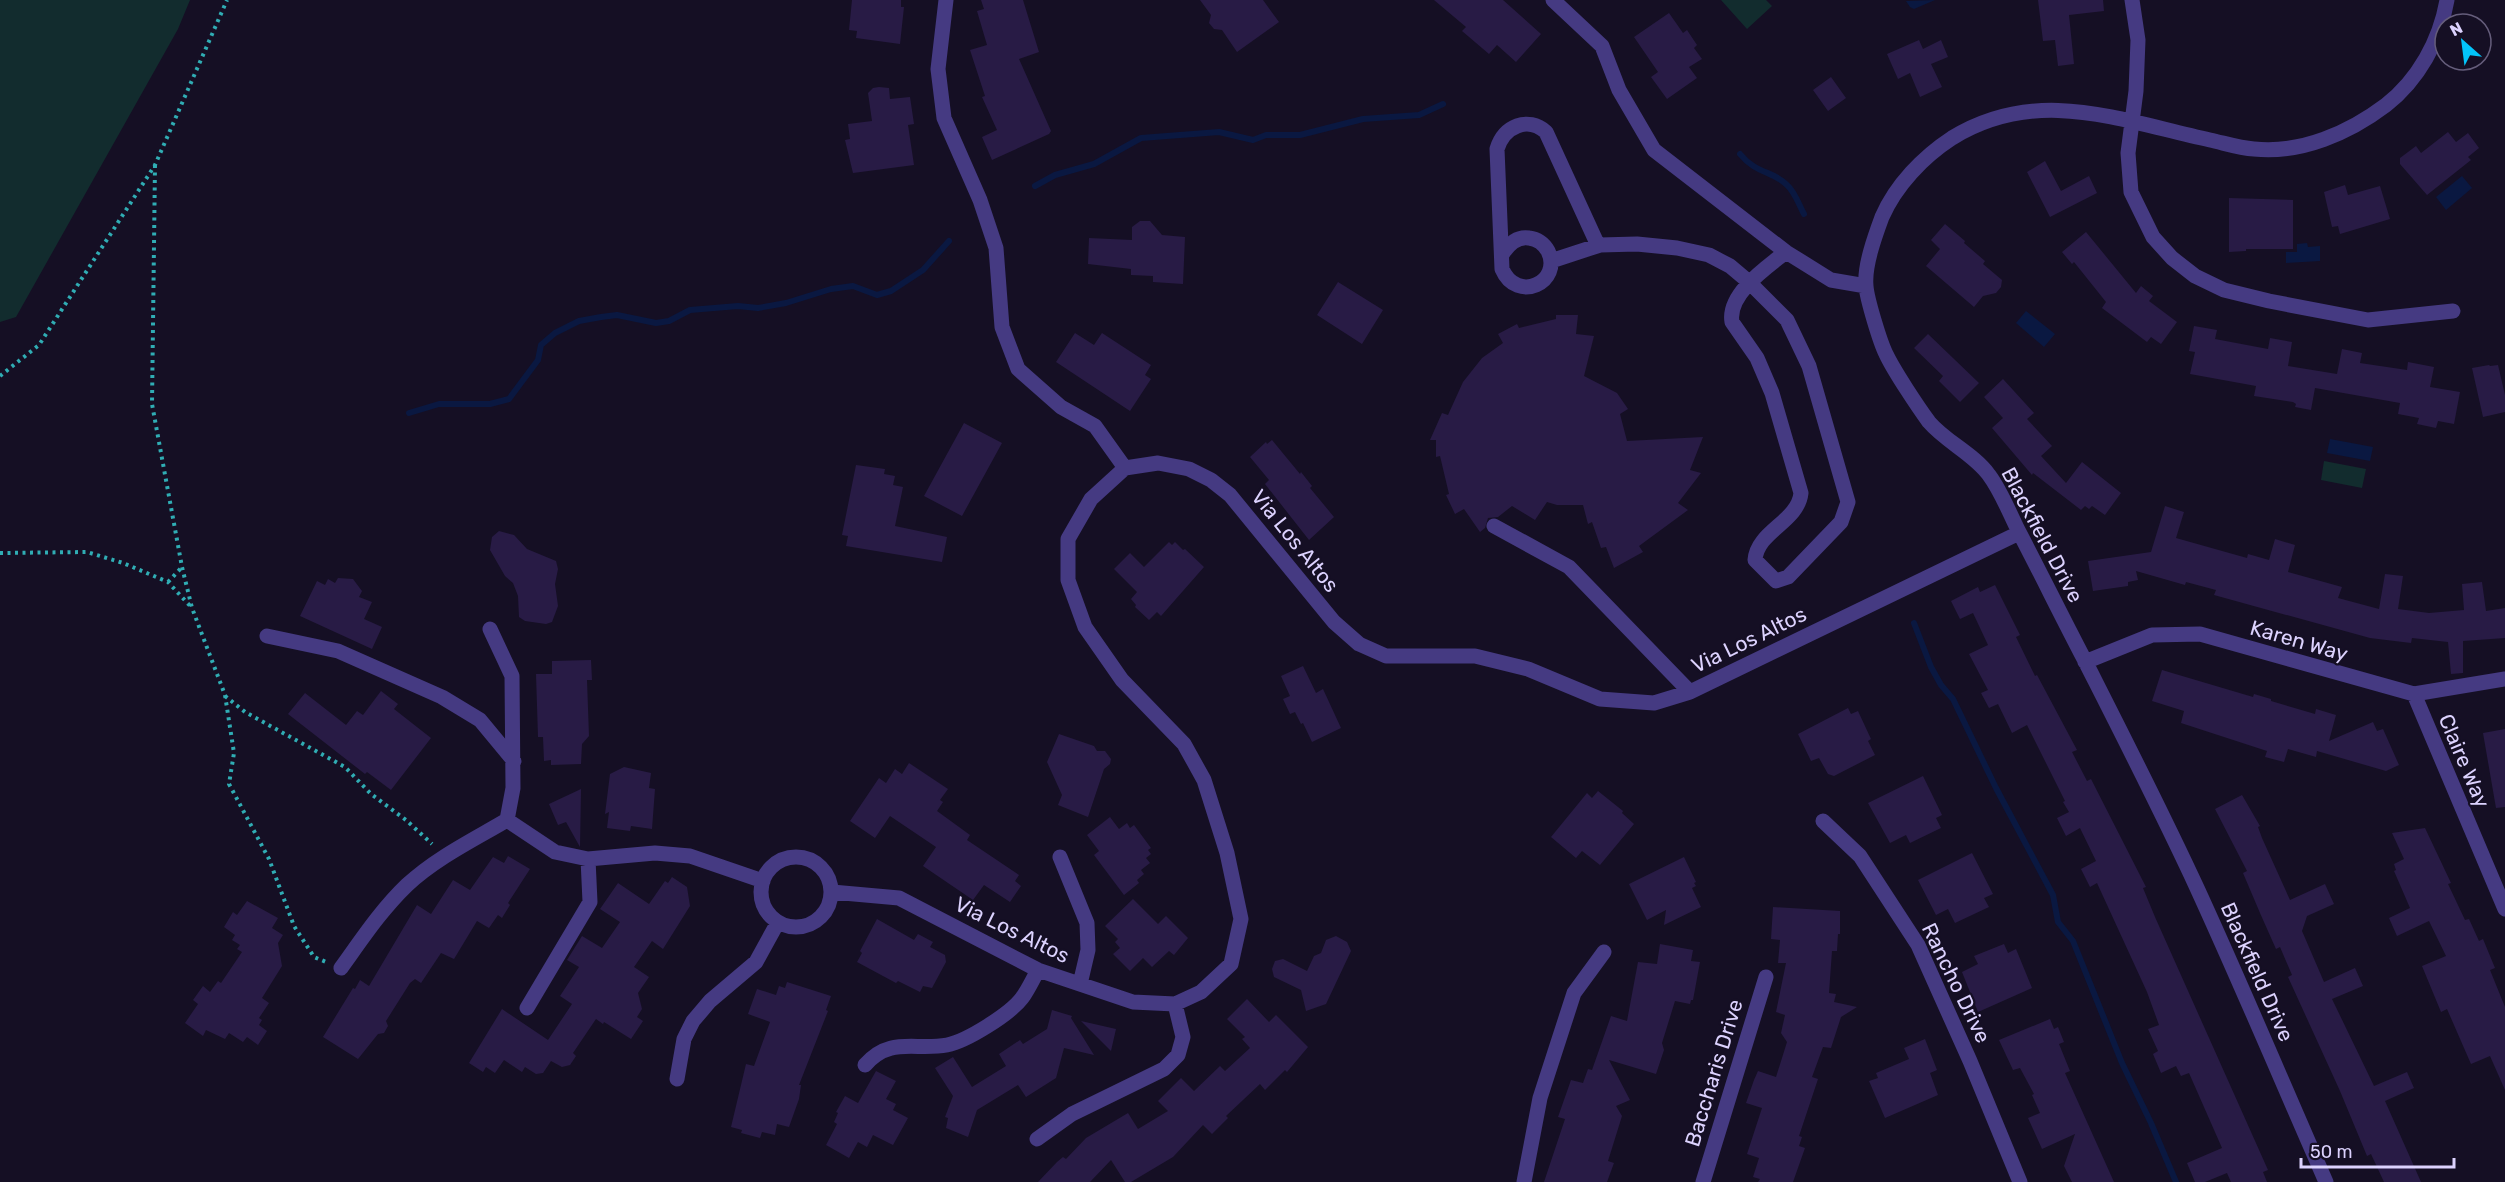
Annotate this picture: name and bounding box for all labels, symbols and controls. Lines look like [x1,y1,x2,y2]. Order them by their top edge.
north arrow [2433,12,2493,72]
text: N [2447,18,2466,40]
street label: Blackfield Drive [1996,463,2089,607]
street label: Via Los Altos [1246,484,1344,597]
street label: Via Los Altos [1687,601,1810,678]
street label: Karen Way [2247,615,2351,666]
street label: Claire Way [2434,710,2496,812]
street label: Via Los Altos [951,891,1074,968]
street label: Blackfield Drive [2216,898,2299,1045]
street label: Rancho Drive [1917,919,1996,1047]
street label: Baccharis Drive [1679,996,1748,1149]
scale bar [2301,1131,2454,1169]
text: 50 m [2310,1141,2353,1163]

